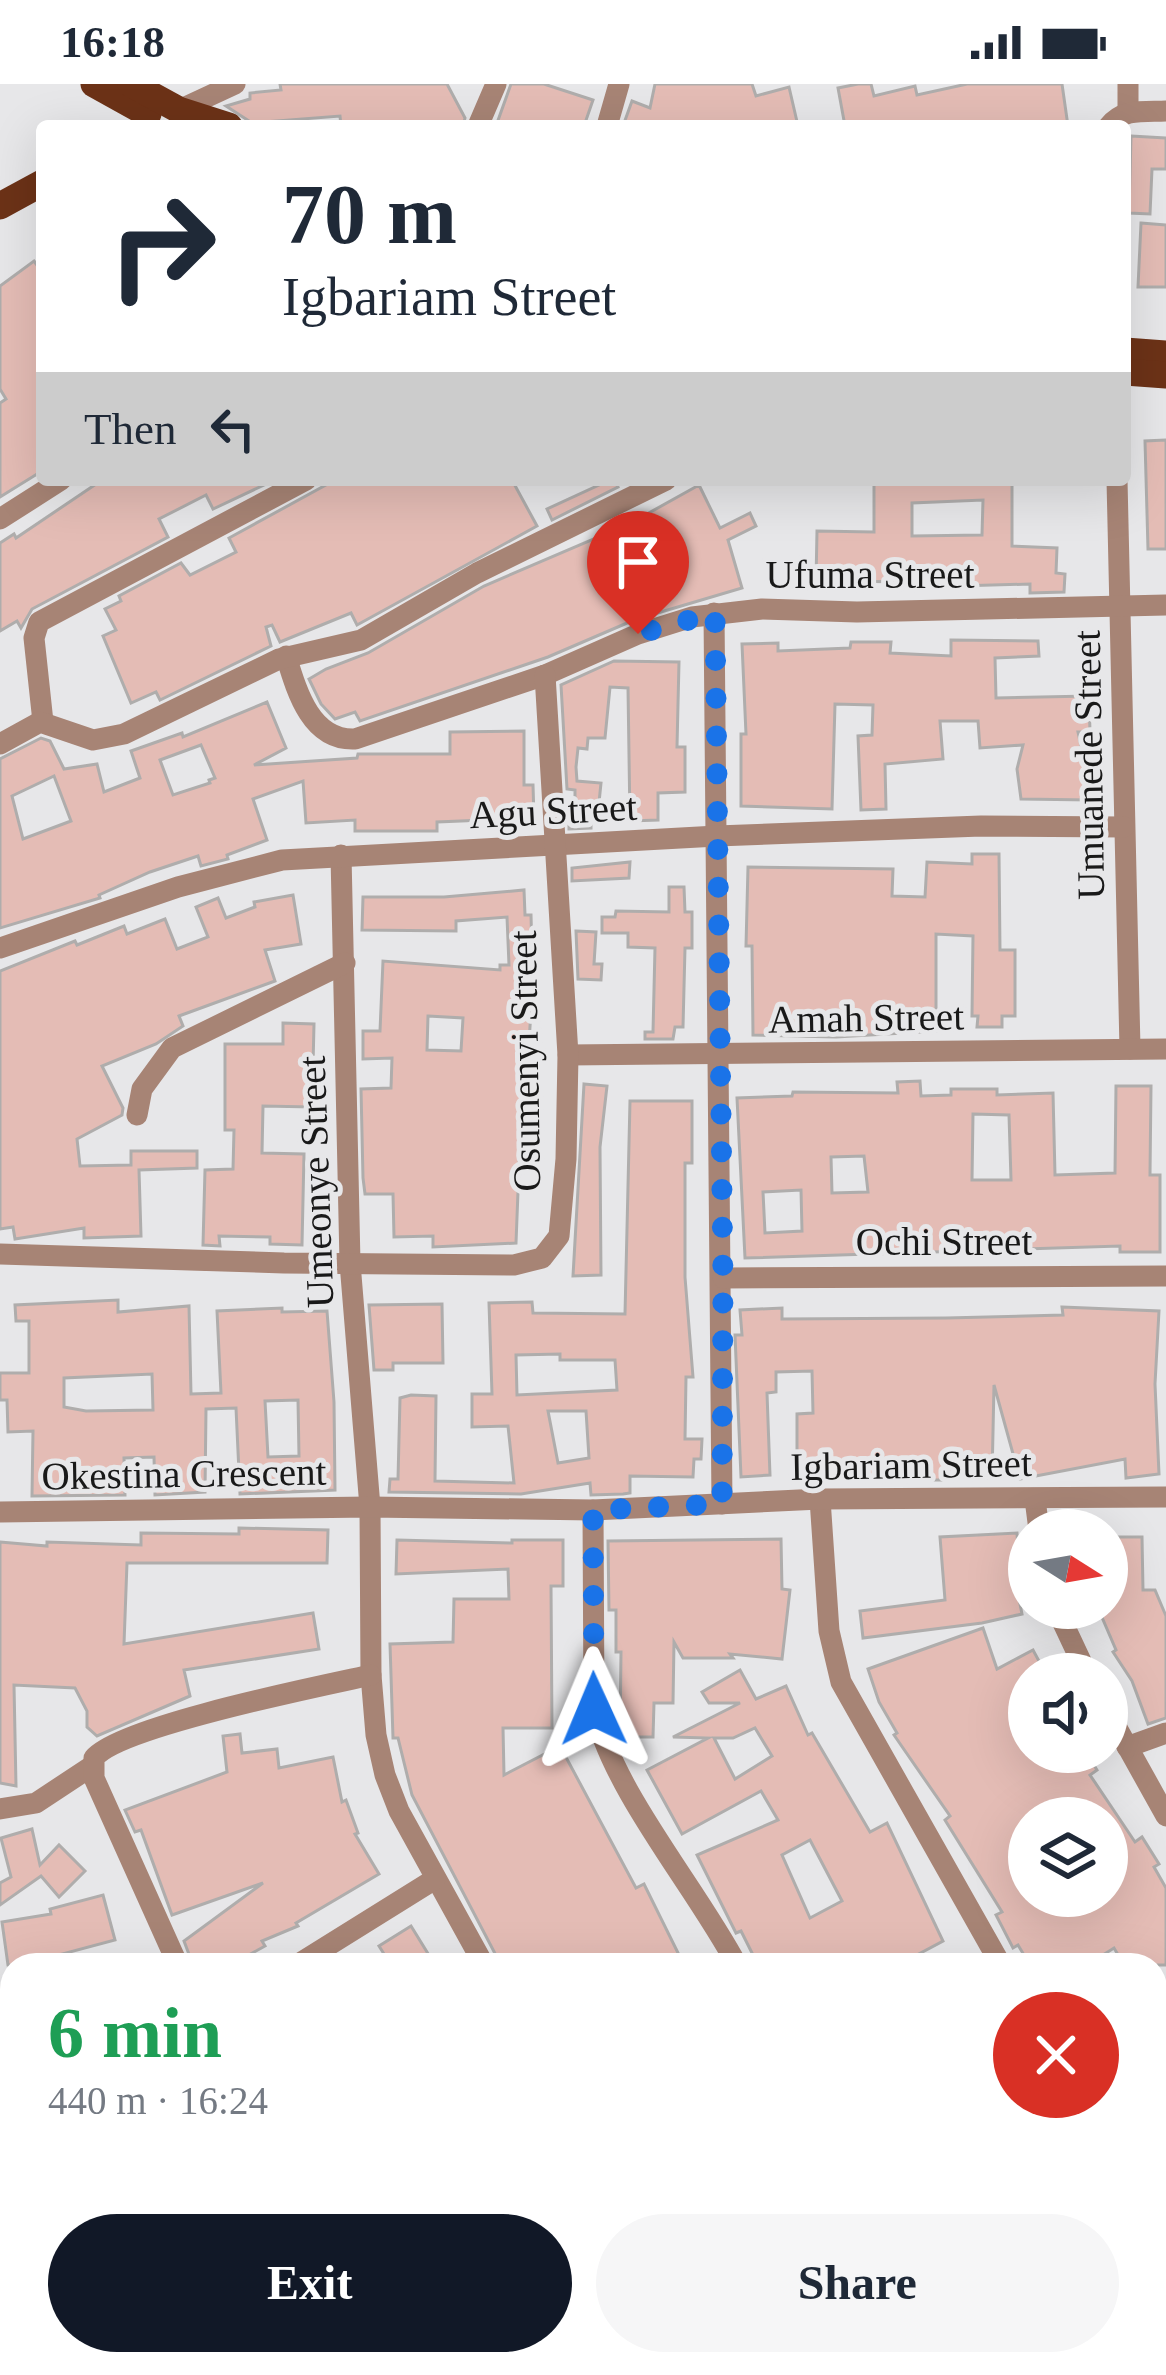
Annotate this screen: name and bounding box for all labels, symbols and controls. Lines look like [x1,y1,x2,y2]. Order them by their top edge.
text: 16:18 [60,17,165,67]
icon: right [84,168,240,324]
text: 70 m [282,168,457,261]
text: Igbariam Street [282,267,616,327]
icon: left [200,396,266,462]
text: Then [84,404,176,454]
pin [587,511,689,634]
icon: arrive [605,529,671,595]
street label: Ufuma Street [765,553,975,596]
street label: Umuanede Street [1065,630,1112,900]
street label: Agu Street [468,785,638,837]
street label: Osumenyi Street [501,930,549,1192]
street label: Amah Street [768,994,965,1041]
street label: Umeonye Street [290,1055,342,1309]
street label: Ochi Street [856,1220,1032,1263]
street label: Igbariam Street [790,1441,1032,1489]
street label: Okestina Crescent [41,1450,327,1497]
north arrow [1008,1509,1128,1629]
map controls [1008,1509,1128,1917]
position arrow [531,1646,657,1772]
button: sound [1008,1653,1128,1773]
button: layers [1008,1797,1128,1917]
button: close [993,1992,1119,2118]
text: 6 min [48,1993,222,2073]
text: 440 m · 16:24 [48,2079,268,2122]
button: Exit [48,2214,572,2352]
button: Share [596,2214,1119,2352]

